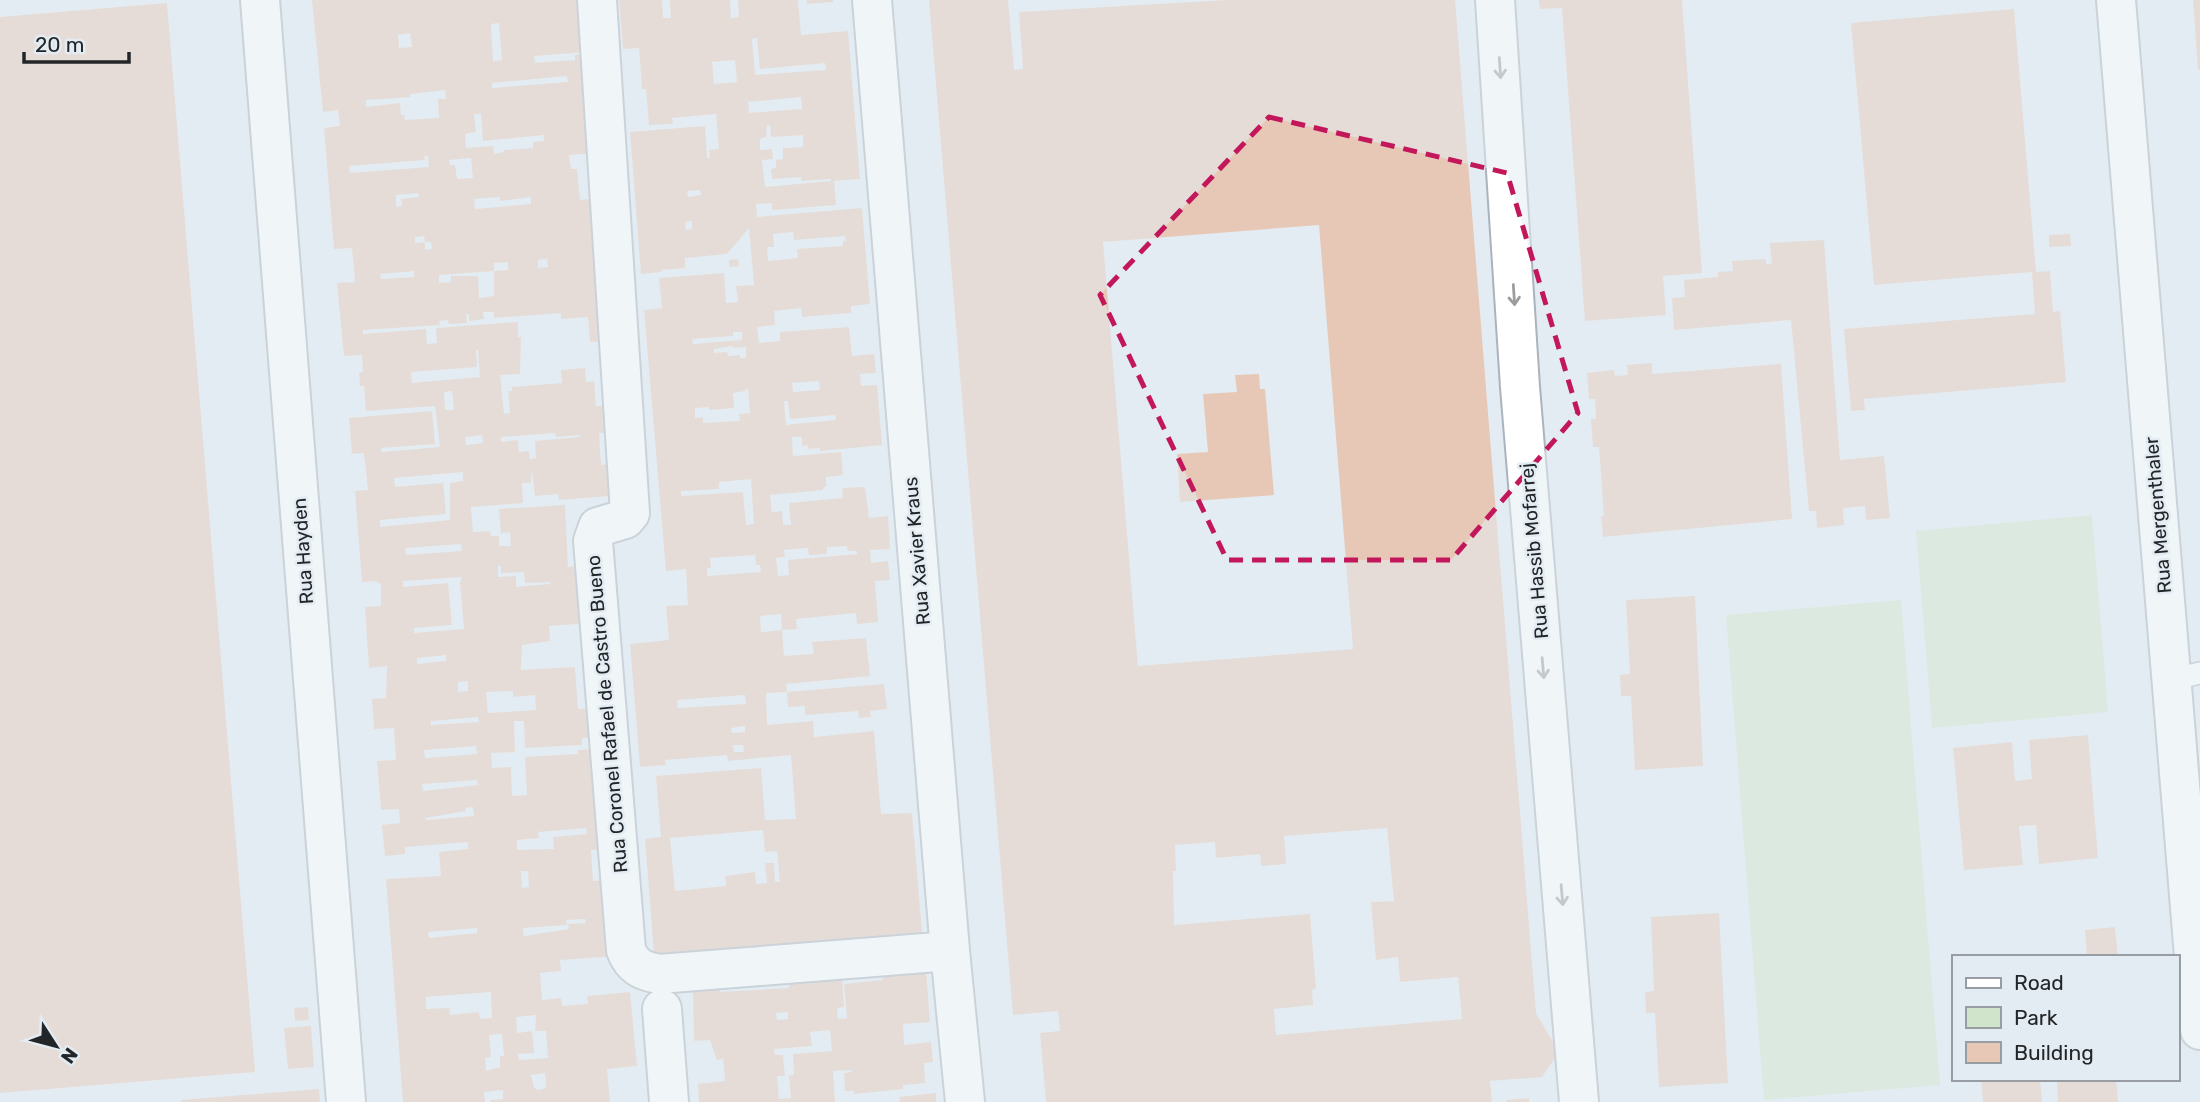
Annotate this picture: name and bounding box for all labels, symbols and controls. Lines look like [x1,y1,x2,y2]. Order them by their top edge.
scale bar [24,21,130,65]
text: 20 m [35,32,84,57]
one-way arrow [1493,56,1506,79]
one-way arrow [1508,283,1521,306]
street label: Rua Mergenthaler [2140,435,2176,594]
street label: Rua Hassib Mofarrej [1515,462,1553,640]
street label: Rua Xavier Kraus [899,476,935,626]
street label: Rua Hayden [288,497,318,605]
street label: Rua Coronel Rafael de Castro Bueno [582,554,632,874]
one-way arrow [1537,657,1550,679]
one-way arrow [1556,883,1569,906]
legend [1952,955,2179,1081]
text: Road [2014,970,2064,995]
text: Park [2014,1005,2058,1030]
north arrow [21,1011,91,1081]
text: Building [2014,1040,2094,1065]
text: N [56,1043,83,1068]

